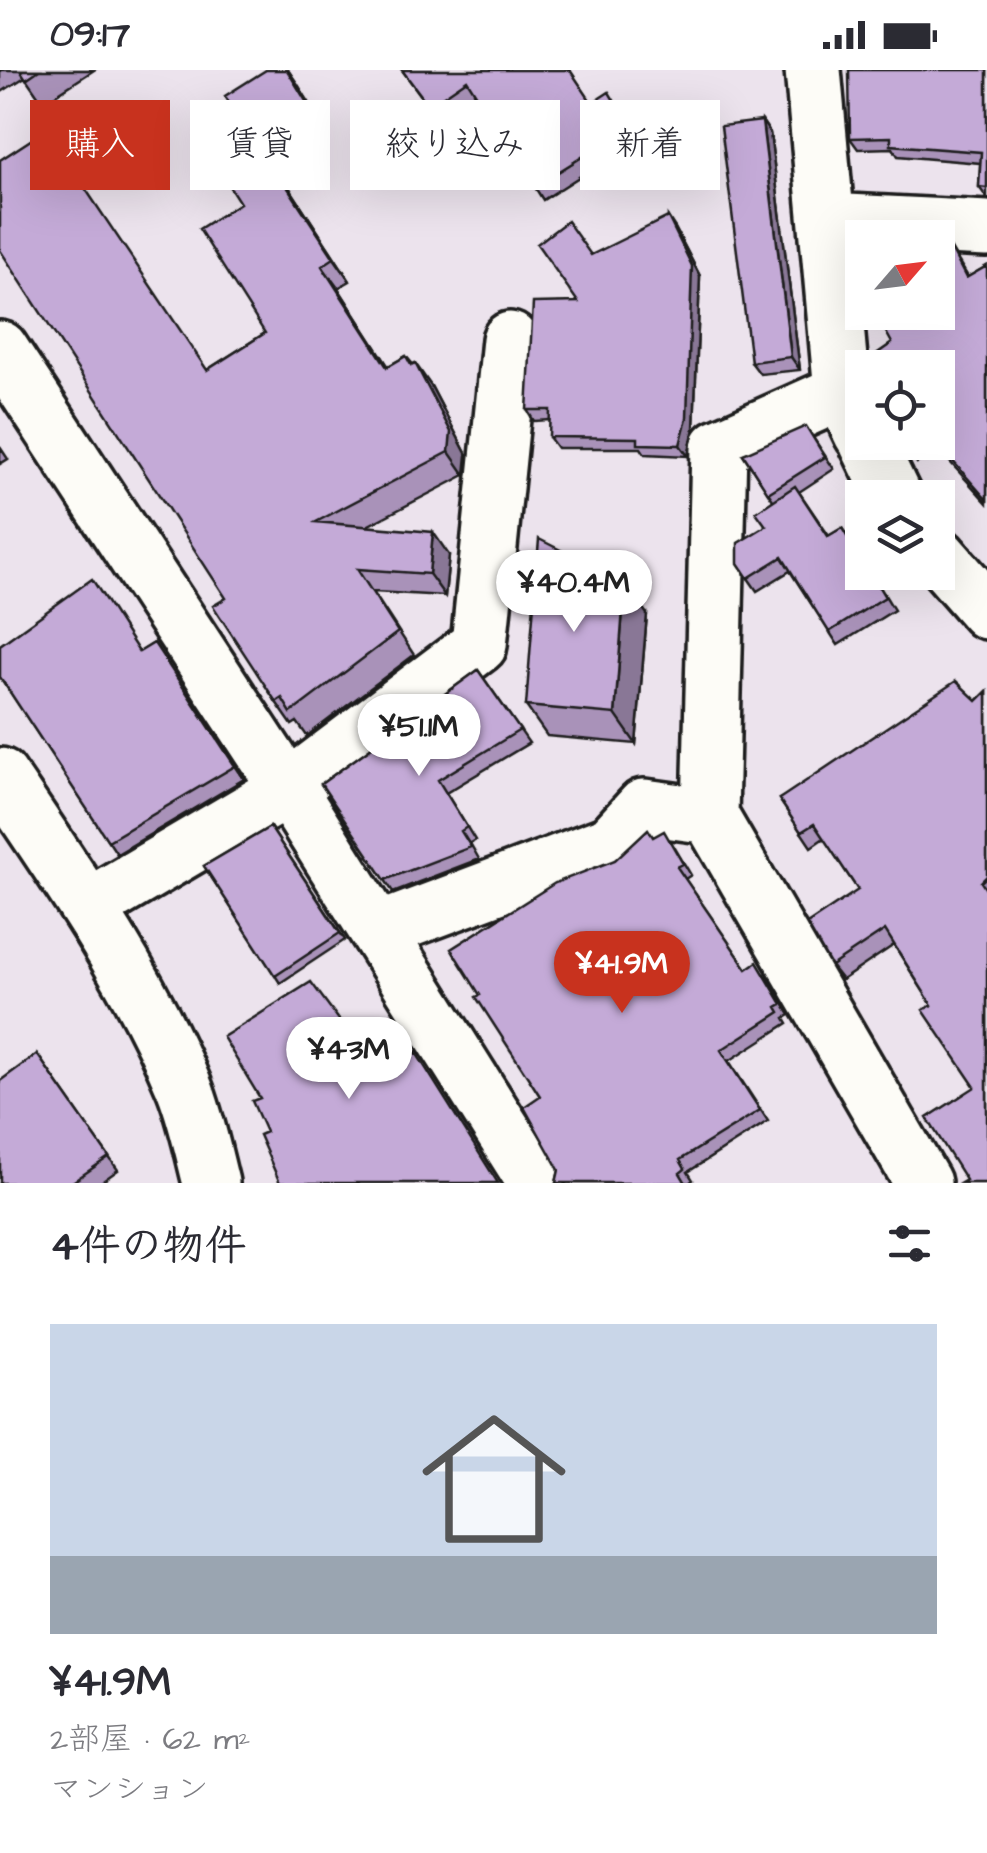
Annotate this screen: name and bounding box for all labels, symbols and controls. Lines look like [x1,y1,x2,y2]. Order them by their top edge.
text: 09:17 [50,9,130,61]
chip: 購入 [30,100,170,190]
chip: 賃貸 [190,100,330,190]
chip: 絞り込み [350,100,560,190]
chip: 新着 [580,100,720,190]
north arrow [845,220,955,330]
map controls [845,220,955,590]
button: locate [845,350,955,460]
button: layers [845,480,955,590]
pin: ¥40.4M [493,550,655,635]
text: ¥40.4M [518,560,630,605]
pin: ¥51.1M [338,694,500,779]
text: ¥51.1M [380,704,458,749]
pin: ¥41.9M [541,931,703,1016]
text: ¥41.9M [576,941,668,986]
pin: ¥43M [290,1017,408,1102]
text: ¥43M [308,1027,390,1072]
icon: filters [882,1216,937,1271]
text: 4件の物件 [50,1218,247,1276]
icon: home [404,1389,584,1569]
text: ¥41.9M [50,1654,171,1712]
text: 2部屋 · 62 m² [50,1717,251,1762]
text: マンション [50,1767,209,1812]

